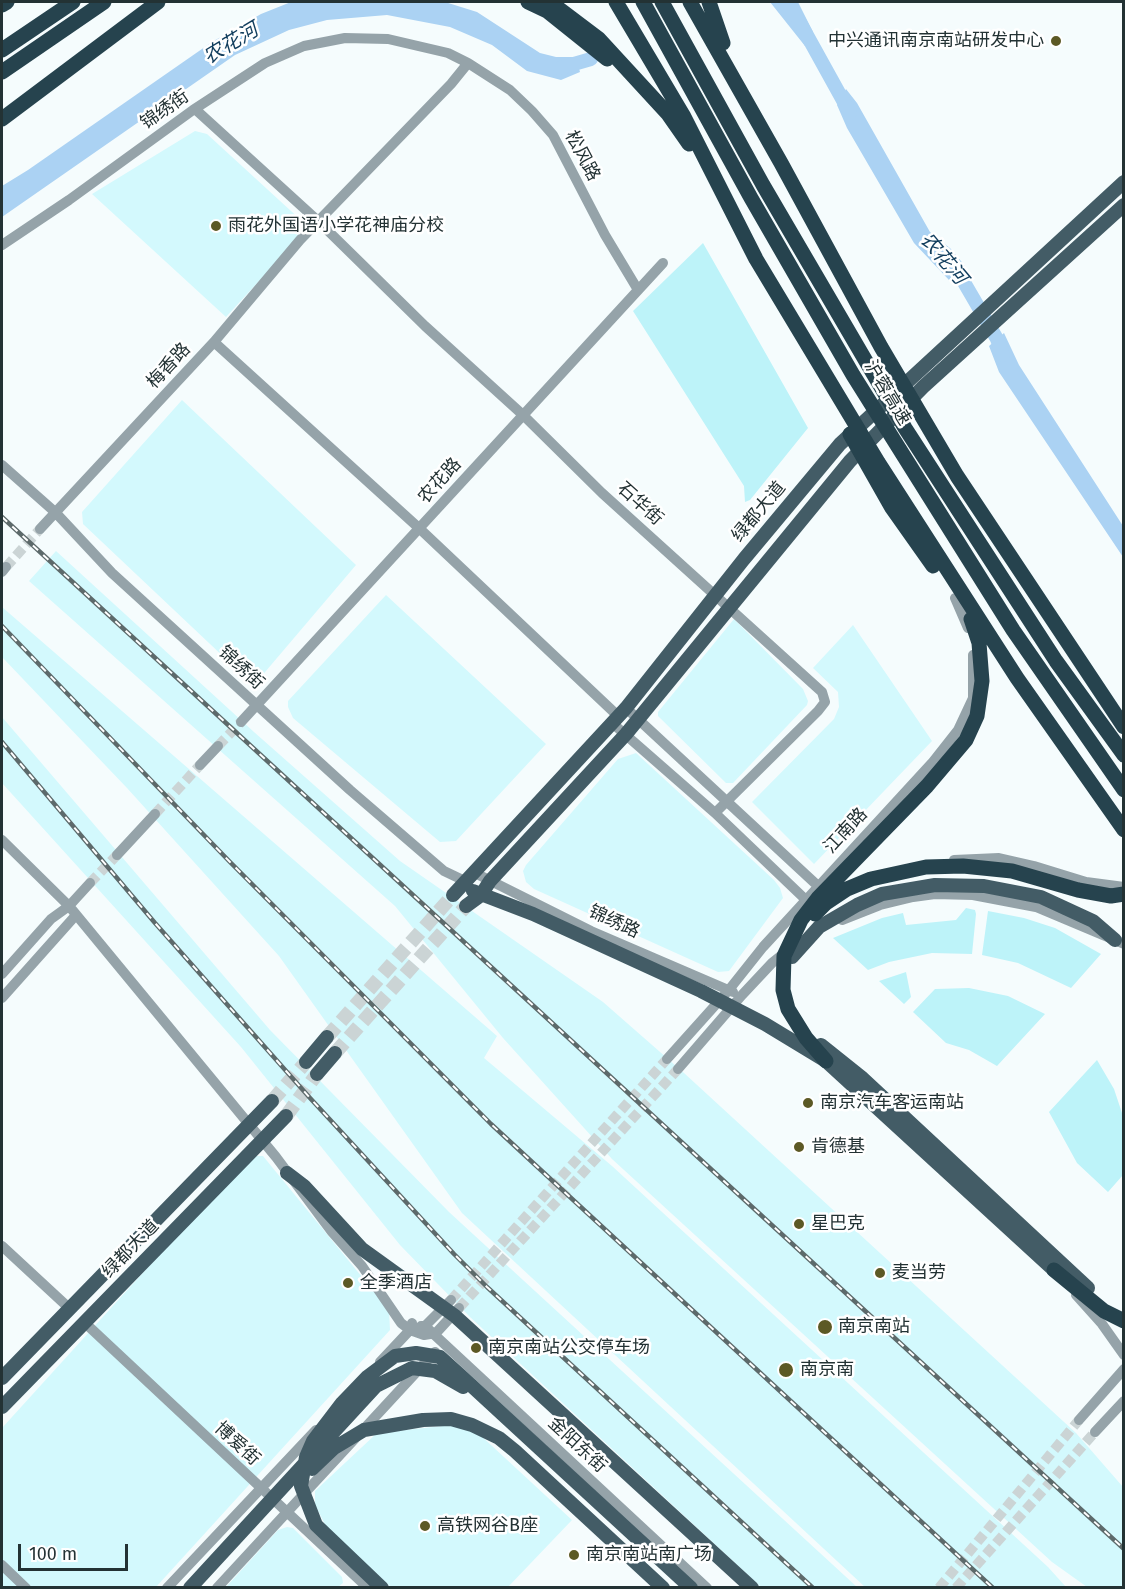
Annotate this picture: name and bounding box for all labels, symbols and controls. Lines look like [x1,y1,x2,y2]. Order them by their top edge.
water label: 农花河 [199,18,263,70]
place label: 中兴通讯南京南站研发中心 [828,30,1044,52]
marker: 中兴通讯南京南站研发中心 [1049,34,1063,48]
street label: 锦绣街 [137,86,193,134]
street label: 松风路 [560,127,604,185]
place label: 雨花外国语小学花神庙分校 [228,215,444,237]
marker: 雨花外国语小学花神庙分校 [209,219,223,233]
water label: 农花河 [915,228,971,290]
street label: 梅香路 [143,339,195,393]
street label: 沪蓉高速 [859,357,915,429]
street label: 农花路 [414,454,466,508]
street label: 绿都大道 [728,477,790,547]
street label: 石华街 [613,478,667,530]
street label: 锦绣街 [214,642,268,694]
street label: 江南路 [820,804,872,858]
street label: 锦绣路 [585,901,643,943]
place label: 南京汽车客运南站 [820,1092,964,1114]
marker: 南京汽车客运南站 [801,1096,815,1110]
place label: 肯德基 [811,1136,865,1158]
marker: 肯德基 [792,1140,806,1154]
place label: 星巴克 [811,1213,865,1235]
street label: 绿都大道 [98,1216,164,1282]
marker: 星巴克 [792,1217,806,1231]
place label: 麦当劳 [892,1262,946,1284]
marker: 麦当劳 [873,1266,887,1280]
place label: 全季酒店 [360,1272,432,1294]
marker: 全季酒店 [341,1276,355,1290]
place label: 南京南站 [838,1316,910,1338]
marker: 南京南站 [816,1318,834,1336]
place label: 南京南站公交停车场 [488,1337,650,1359]
marker: 南京南站公交停车场 [469,1341,483,1355]
place label: 南京南 [800,1359,854,1381]
marker: 南京南 [777,1361,795,1379]
street label: 金阳东街 [543,1413,611,1477]
street label: 博爱街 [210,1418,264,1470]
place label: 高铁网谷B座 [437,1515,538,1537]
marker: 高铁网谷B座 [418,1519,432,1533]
scale bar [21,1532,130,1570]
text: 100 m [29,1543,77,1565]
place label: 南京南站南广场 [586,1544,712,1566]
marker: 南京南站南广场 [567,1548,581,1562]

